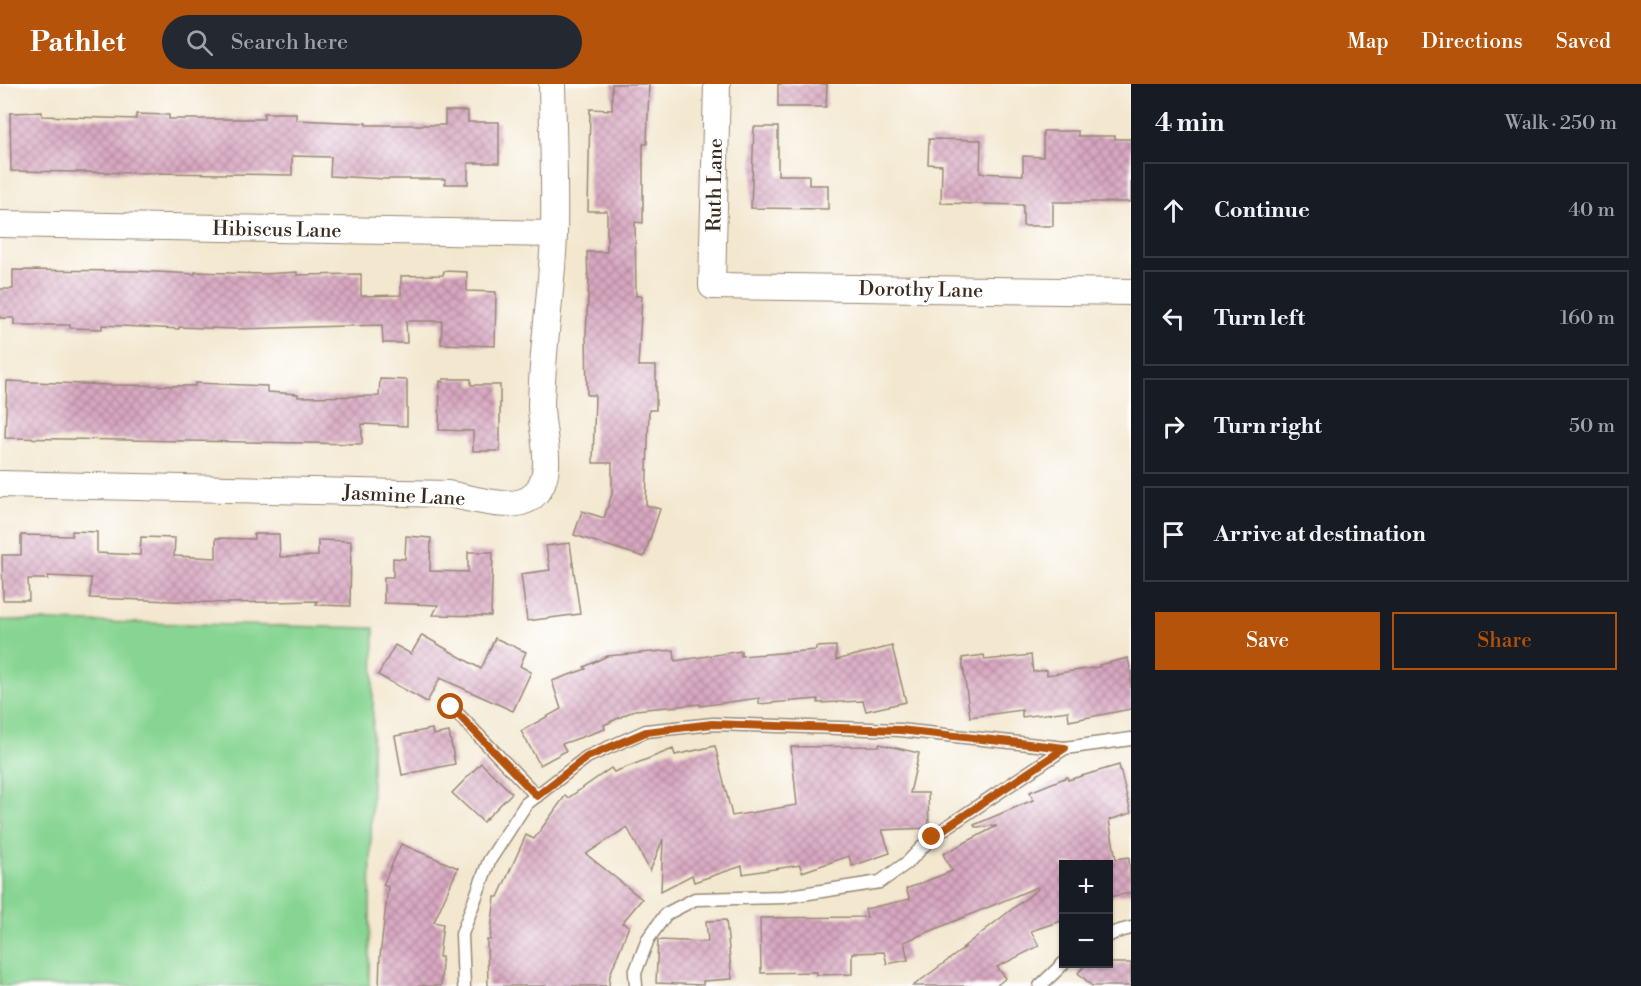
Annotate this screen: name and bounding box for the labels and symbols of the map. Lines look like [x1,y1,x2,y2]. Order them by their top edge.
street label: Ruth Lane [702,138,729,232]
street label: Hibiscus Lane [212,217,342,244]
street label: Dorothy Lane [858,277,983,304]
street label: Jasmine Lane [341,481,466,512]
route start [437,693,463,719]
route end [918,823,944,849]

